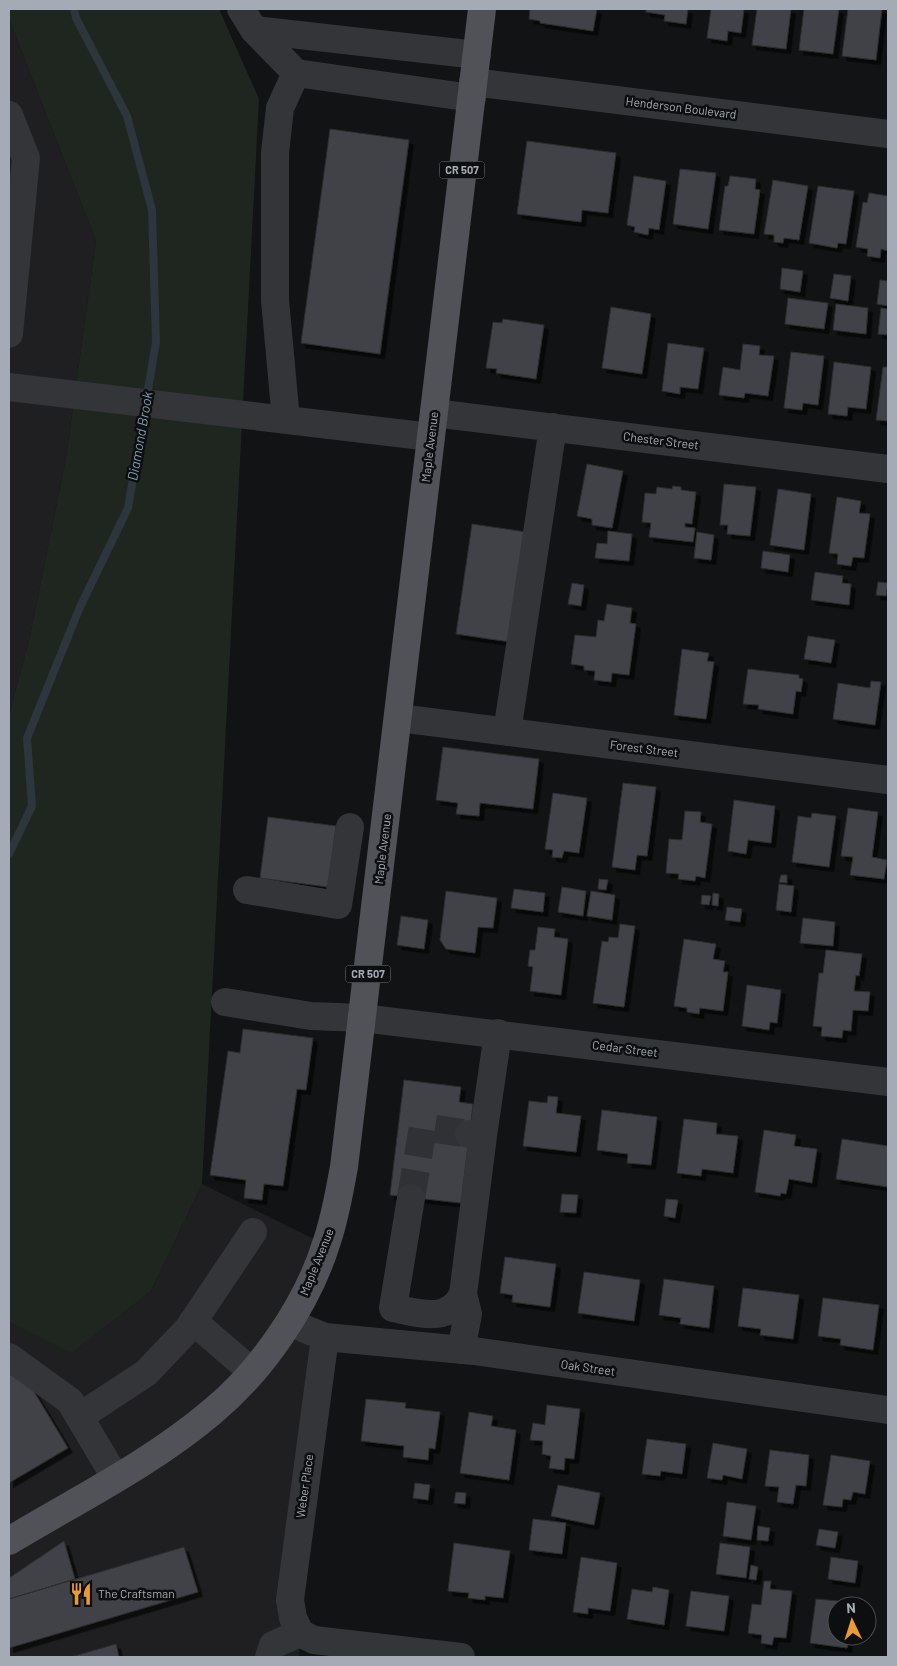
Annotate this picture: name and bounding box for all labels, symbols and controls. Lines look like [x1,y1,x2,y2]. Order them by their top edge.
street label: Henderson Boulevard [625,93,737,121]
road number: CR 507 [440,162,484,178]
water label: Diamond Brook [123,390,156,482]
street label: Maple Avenue [418,411,440,483]
street label: Chester Street [623,428,700,452]
street label: Forest Street [609,737,679,759]
street label: Maple Avenue [371,813,393,885]
road number: CR 507 [346,966,390,982]
street label: Cedar Street [592,1037,659,1059]
street label: Maple Avenue [296,1226,336,1297]
street label: Oak Street [560,1356,616,1378]
street label: Weber Place [293,1453,315,1519]
restaurant icon: The Craftsman [68,1581,94,1607]
place label: The Craftsman [98,1586,175,1600]
north arrow [827,1596,877,1646]
text: N [846,1599,856,1616]

